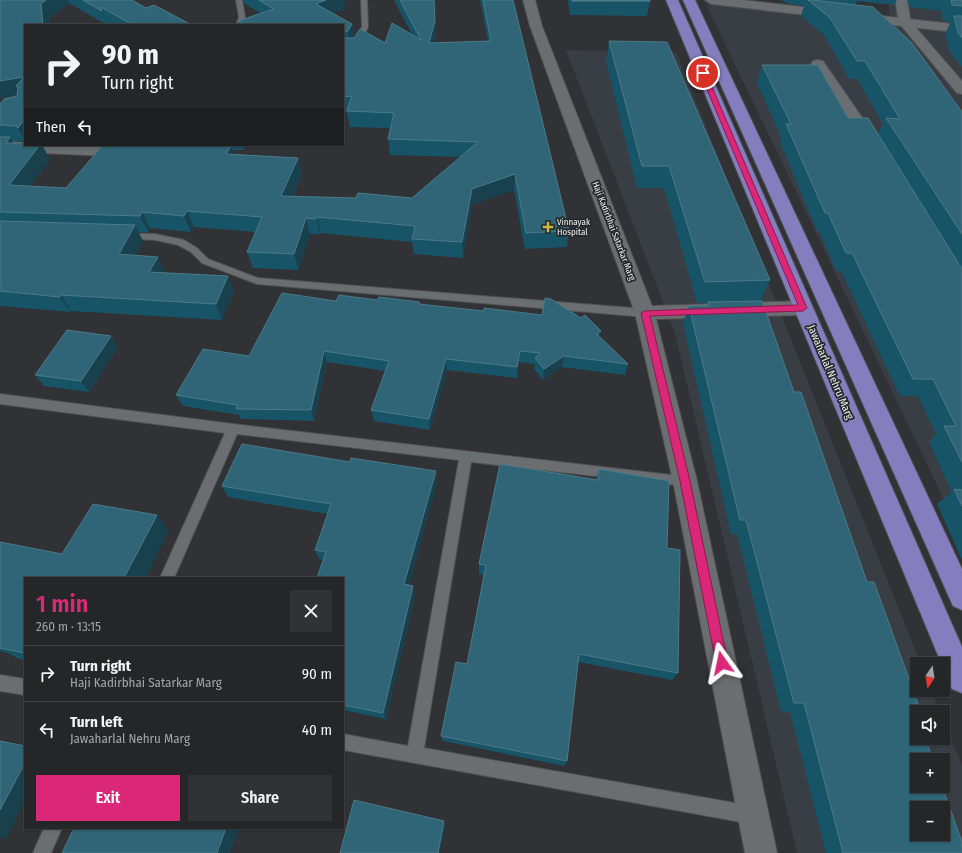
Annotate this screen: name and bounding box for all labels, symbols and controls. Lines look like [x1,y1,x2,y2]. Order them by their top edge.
text: 90 m [102,38,159,71]
icon: right [36,40,88,92]
pin [686,56,720,90]
icon: arrive [692,62,714,84]
text: Turn right [102,72,174,94]
icon: left [74,116,96,138]
text: Then [36,118,66,136]
street label: Haji Kadirbhai Satarkar Marg [590,180,638,283]
place label: Vinnayak Hospital [557,217,591,237]
marker: Vinnayak Hospital [542,221,554,233]
street label: Jawaharlal Nehru Marg [805,323,857,422]
text: 1 min [36,590,88,618]
button: close [290,590,332,632]
text: 260 m · 13:15 [36,619,101,634]
position arrow [701,642,743,684]
text: Turn right [70,657,131,675]
north arrow [910,657,950,697]
map controls [910,657,950,841]
icon: right [36,663,58,685]
text: 90 m [302,665,332,683]
text: Haji Kadirbhai Satarkar Marg [70,675,222,690]
button: sound [910,705,950,745]
text: Turn left [70,713,123,731]
icon: left [36,719,58,741]
text: 40 m [302,721,332,739]
text: Jawaharlal Nehru Marg [70,731,190,746]
button: + [910,753,950,793]
button: Exit [36,775,180,821]
button: Share [188,775,332,821]
button: − [910,801,950,841]

